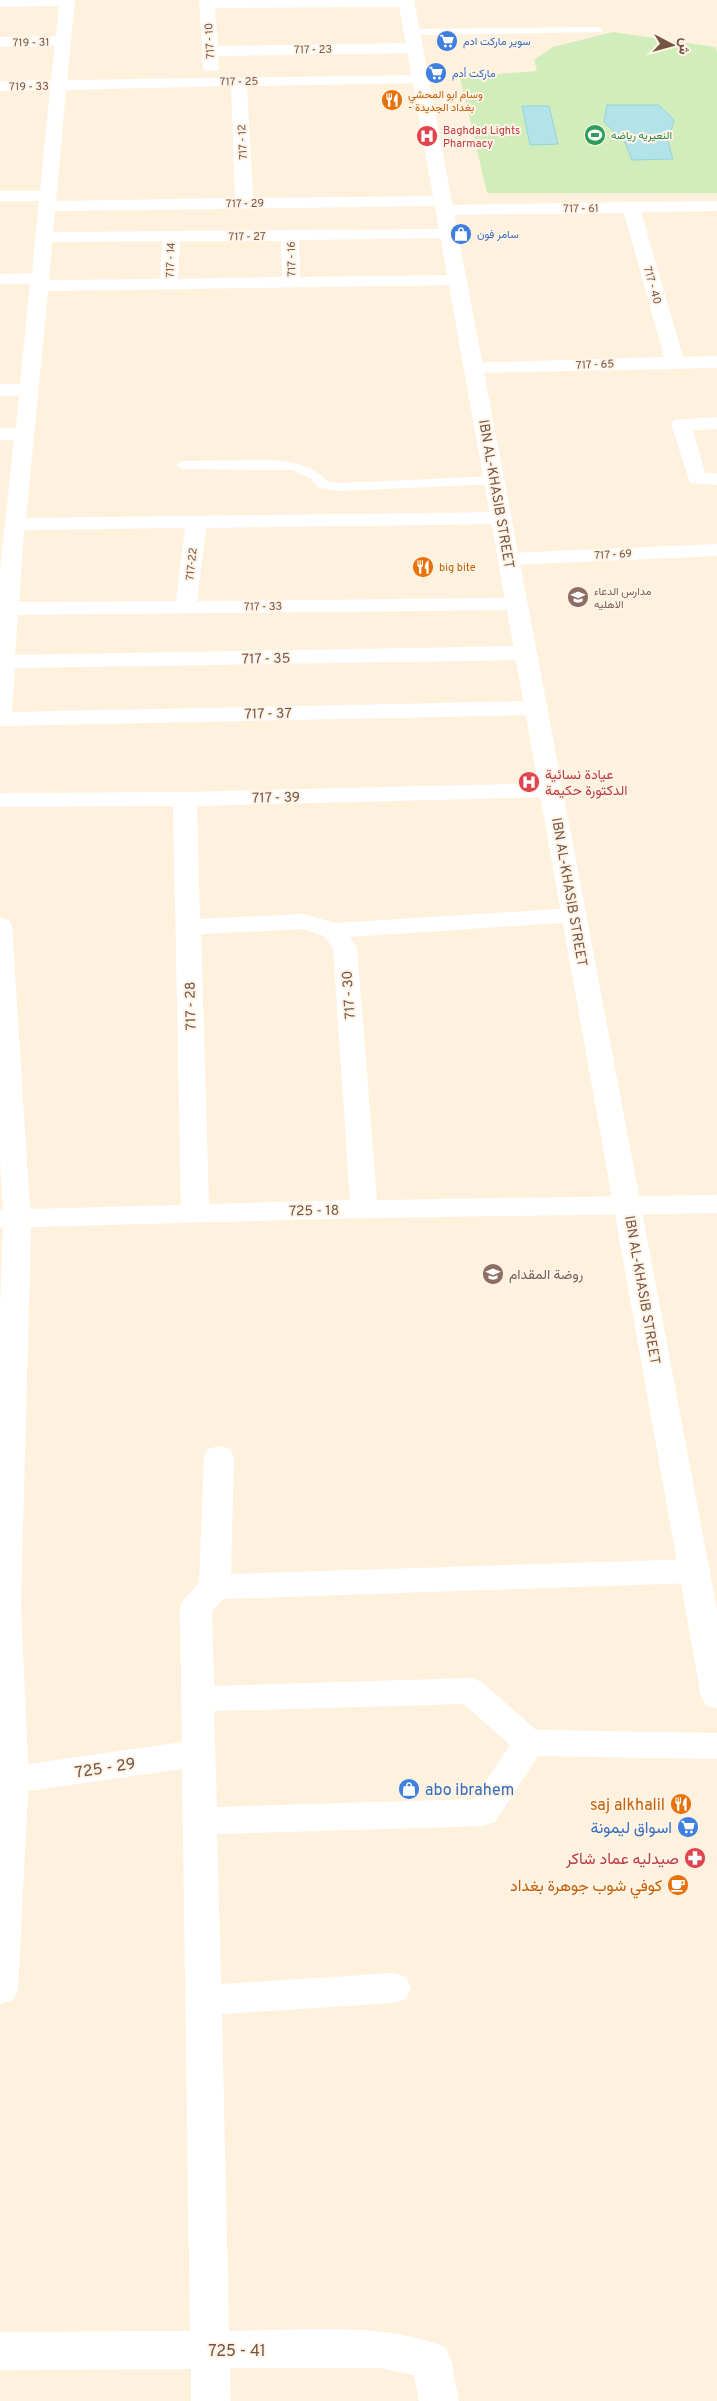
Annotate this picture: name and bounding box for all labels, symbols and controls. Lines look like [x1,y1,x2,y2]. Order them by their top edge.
north arrow [647,20,697,70]
street label: 717 - 10 [202,23,218,59]
supermarket icon: سوير ماركت ادم [435,29,459,53]
place label: سوير ماركت ادم [463,35,531,49]
street label: 719 - 31 [12,36,50,50]
text: ش [674,37,693,56]
street label: 717 - 23 [294,43,332,57]
supermarket icon: ماركت أدم [424,61,448,85]
place label: ماركت أدم [452,67,496,81]
street label: 717 - 25 [220,75,259,89]
street label: 719 - 33 [9,80,49,94]
restaurant icon: وسام ابو المحشي - بغداد الجديدة [380,88,404,112]
place label: وسام ابو المحشي - بغداد الجديدة [408,88,483,115]
sports icon: النعيريه رياضه [583,123,607,147]
street label: 717 - 12 [235,124,251,160]
hospital icon: Baghdad Lights Pharmacy [415,124,439,148]
place label: Baghdad Lights Pharmacy [443,124,520,151]
place label: النعيريه رياضه [611,129,672,143]
street label: 717 - 29 [226,197,264,211]
street label: 717 - 61 [563,202,599,216]
shop icon: سامر فون [449,222,473,246]
place label: سامر فون [477,228,519,242]
street label: 717 - 27 [228,230,266,244]
street label: 717 - 16 [285,241,299,277]
street label: 717 - 14 [163,242,179,278]
street label: 717 - 40 [640,265,664,306]
street label: 717 - 65 [576,357,615,373]
street label: IBN AL-KHASIB STREET [474,418,517,570]
street label: 717-22 [183,547,201,581]
street label: 717 - 69 [594,547,632,563]
restaurant icon: big bite [411,555,435,579]
place label: big bite [439,561,476,575]
school or university icon: مدارس الدعاء الاهليه [566,585,590,609]
place label: مدارس الدعاء الاهليه [594,585,652,612]
street label: 717 - 33 [244,600,282,614]
street label: 717 - 35 [241,651,291,668]
street label: 717 - 37 [244,706,292,723]
place label: عيادة نسائية الدكتورة حكيمة [545,767,627,800]
hospital icon: عيادة نسائية الدكتورة حكيمة [517,770,541,794]
street label: 717 - 39 [252,790,300,807]
street label: IBN AL-KHASIB STREET [547,816,590,968]
street label: 717 - 30 [339,970,360,1020]
street label: 717 - 28 [183,981,200,1031]
street label: 725 - 18 [289,1203,339,1220]
street label: IBN AL-KHASIB STREET [620,1214,663,1366]
school or university icon: روضة المقدام [481,1262,505,1286]
place label: روضة المقدام [509,1267,584,1284]
street label: 725 - 29 [74,1754,137,1784]
shop icon: abo ibrahem [397,1777,421,1801]
place label: abo ibrahem [425,1781,514,1801]
restaurant icon: saj alkhalil [669,1792,693,1816]
place label: saj alkhalil [590,1796,665,1816]
supermarket icon: اسواق ليمونة [676,1815,700,1839]
place label: اسواق ليمونة [590,1819,672,1839]
pharmacy icon: صيدليه عماد شاكر [683,1846,707,1870]
place label: صيدليه عماد شاكر [565,1850,679,1870]
cafe icon: كوفي شوب جوهرة بغداد [666,1873,690,1897]
place label: كوفي شوب جوهرة بغداد [510,1877,662,1899]
street label: 725 - 41 [208,2342,266,2362]

